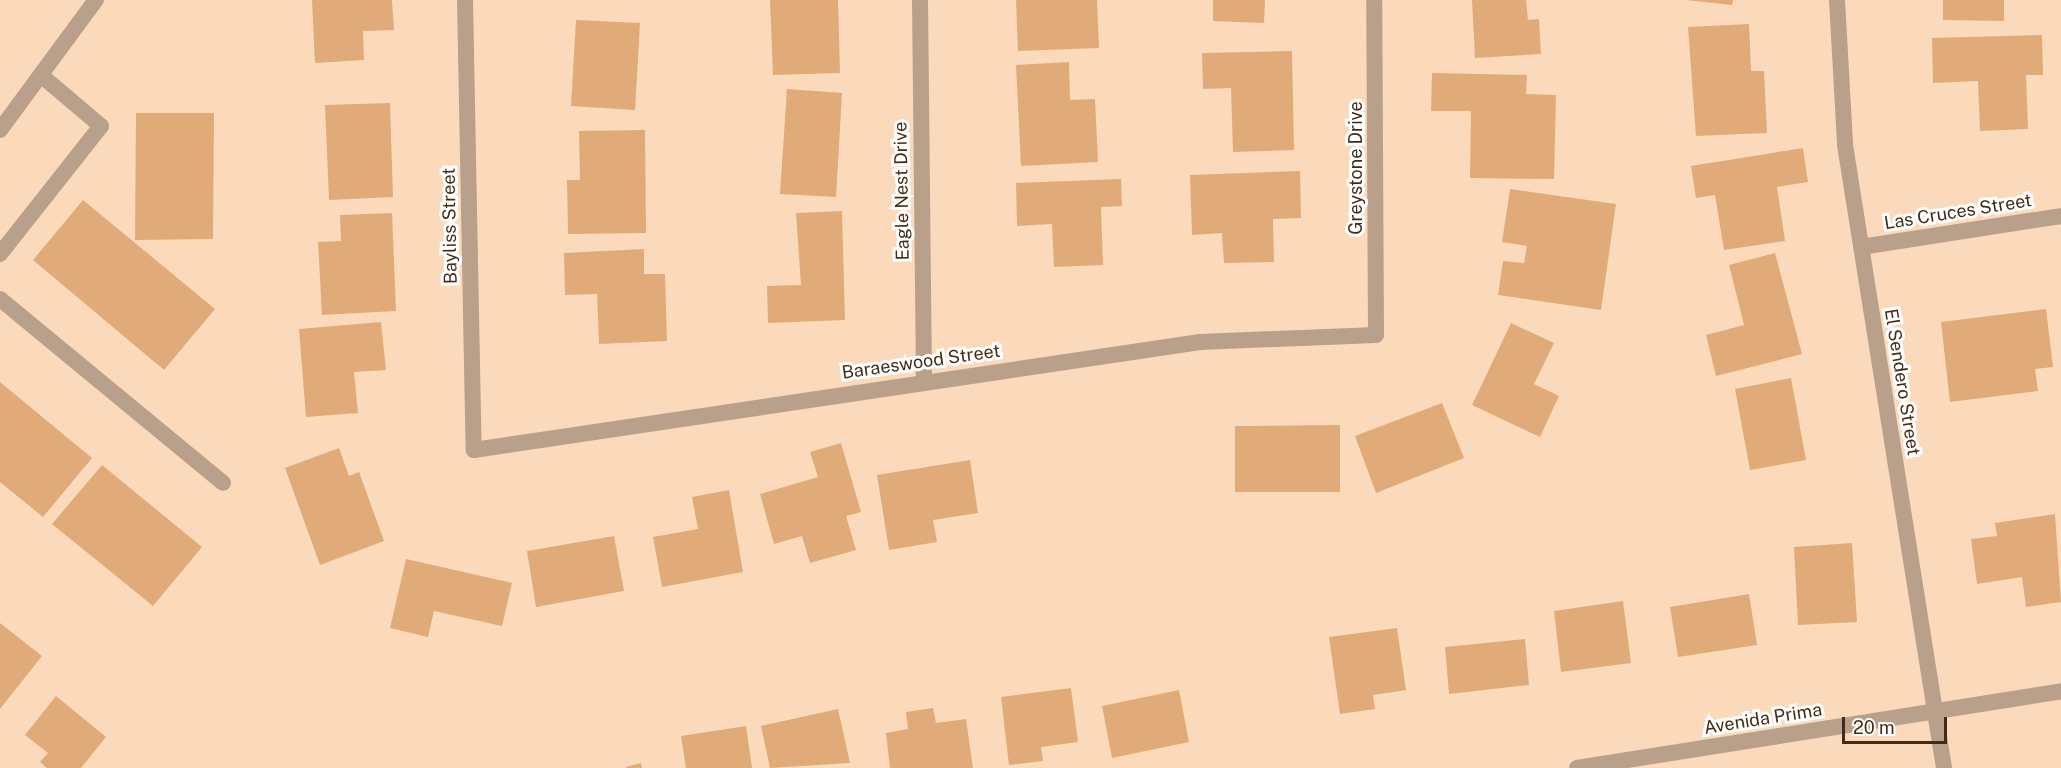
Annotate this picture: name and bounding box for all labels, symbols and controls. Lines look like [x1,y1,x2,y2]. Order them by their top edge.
street label: Greystone Drive [1345,101,1367,235]
street label: Eagle Nest Drive [890,121,914,261]
street label: Bayliss Street [438,168,462,284]
street label: Las Cruces Street [1883,190,2033,234]
street label: El Sendero Street [1880,307,1924,457]
street label: Baraeswood Street [840,340,1002,384]
street label: Avenida Prima [1702,699,1824,739]
scale bar [1845,705,1950,743]
text: 20 m [1853,717,1895,738]

